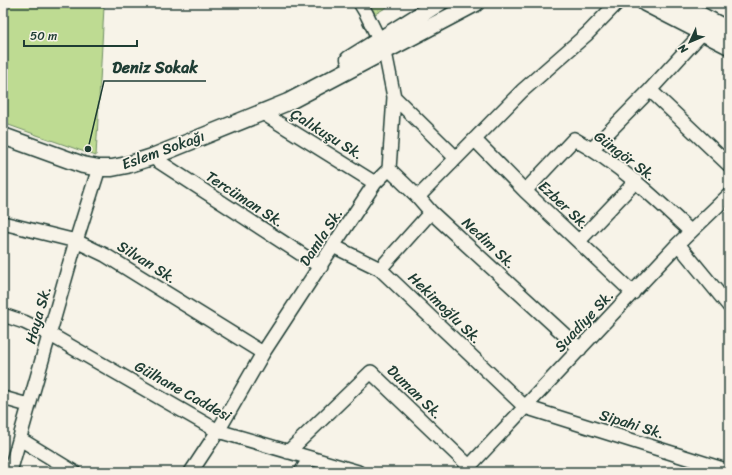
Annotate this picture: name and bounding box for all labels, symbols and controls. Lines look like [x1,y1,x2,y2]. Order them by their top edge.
scale bar [24,22,137,48]
north arrow [670,22,710,62]
text: 50 m [30,25,57,47]
text: N [673,39,693,59]
callout: Deniz Sokak [104,53,206,81]
text: Deniz Sokak [112,53,198,82]
street label: Çalıkuşu Sk. [285,101,369,167]
street label: Eslem Sokağı [118,123,208,177]
street label: Güngör Sk. [588,124,662,188]
street label: Tercüman Sk. [200,164,290,234]
street label: Ezber Sk. [532,174,596,236]
street label: Damla Sk. [292,202,350,272]
street label: Nedim Sk. [455,210,523,276]
street label: Silvan Sk. [112,233,182,291]
street label: Hekimoğlu Sk. [402,266,488,350]
street label: Haya Sk. [17,283,59,347]
street label: Suadiye Sk. [548,283,620,359]
street label: Gülhane Caddesi [130,354,237,429]
street label: Duman Sk. [381,358,449,426]
street label: Sipahi Sk. [596,402,668,446]

